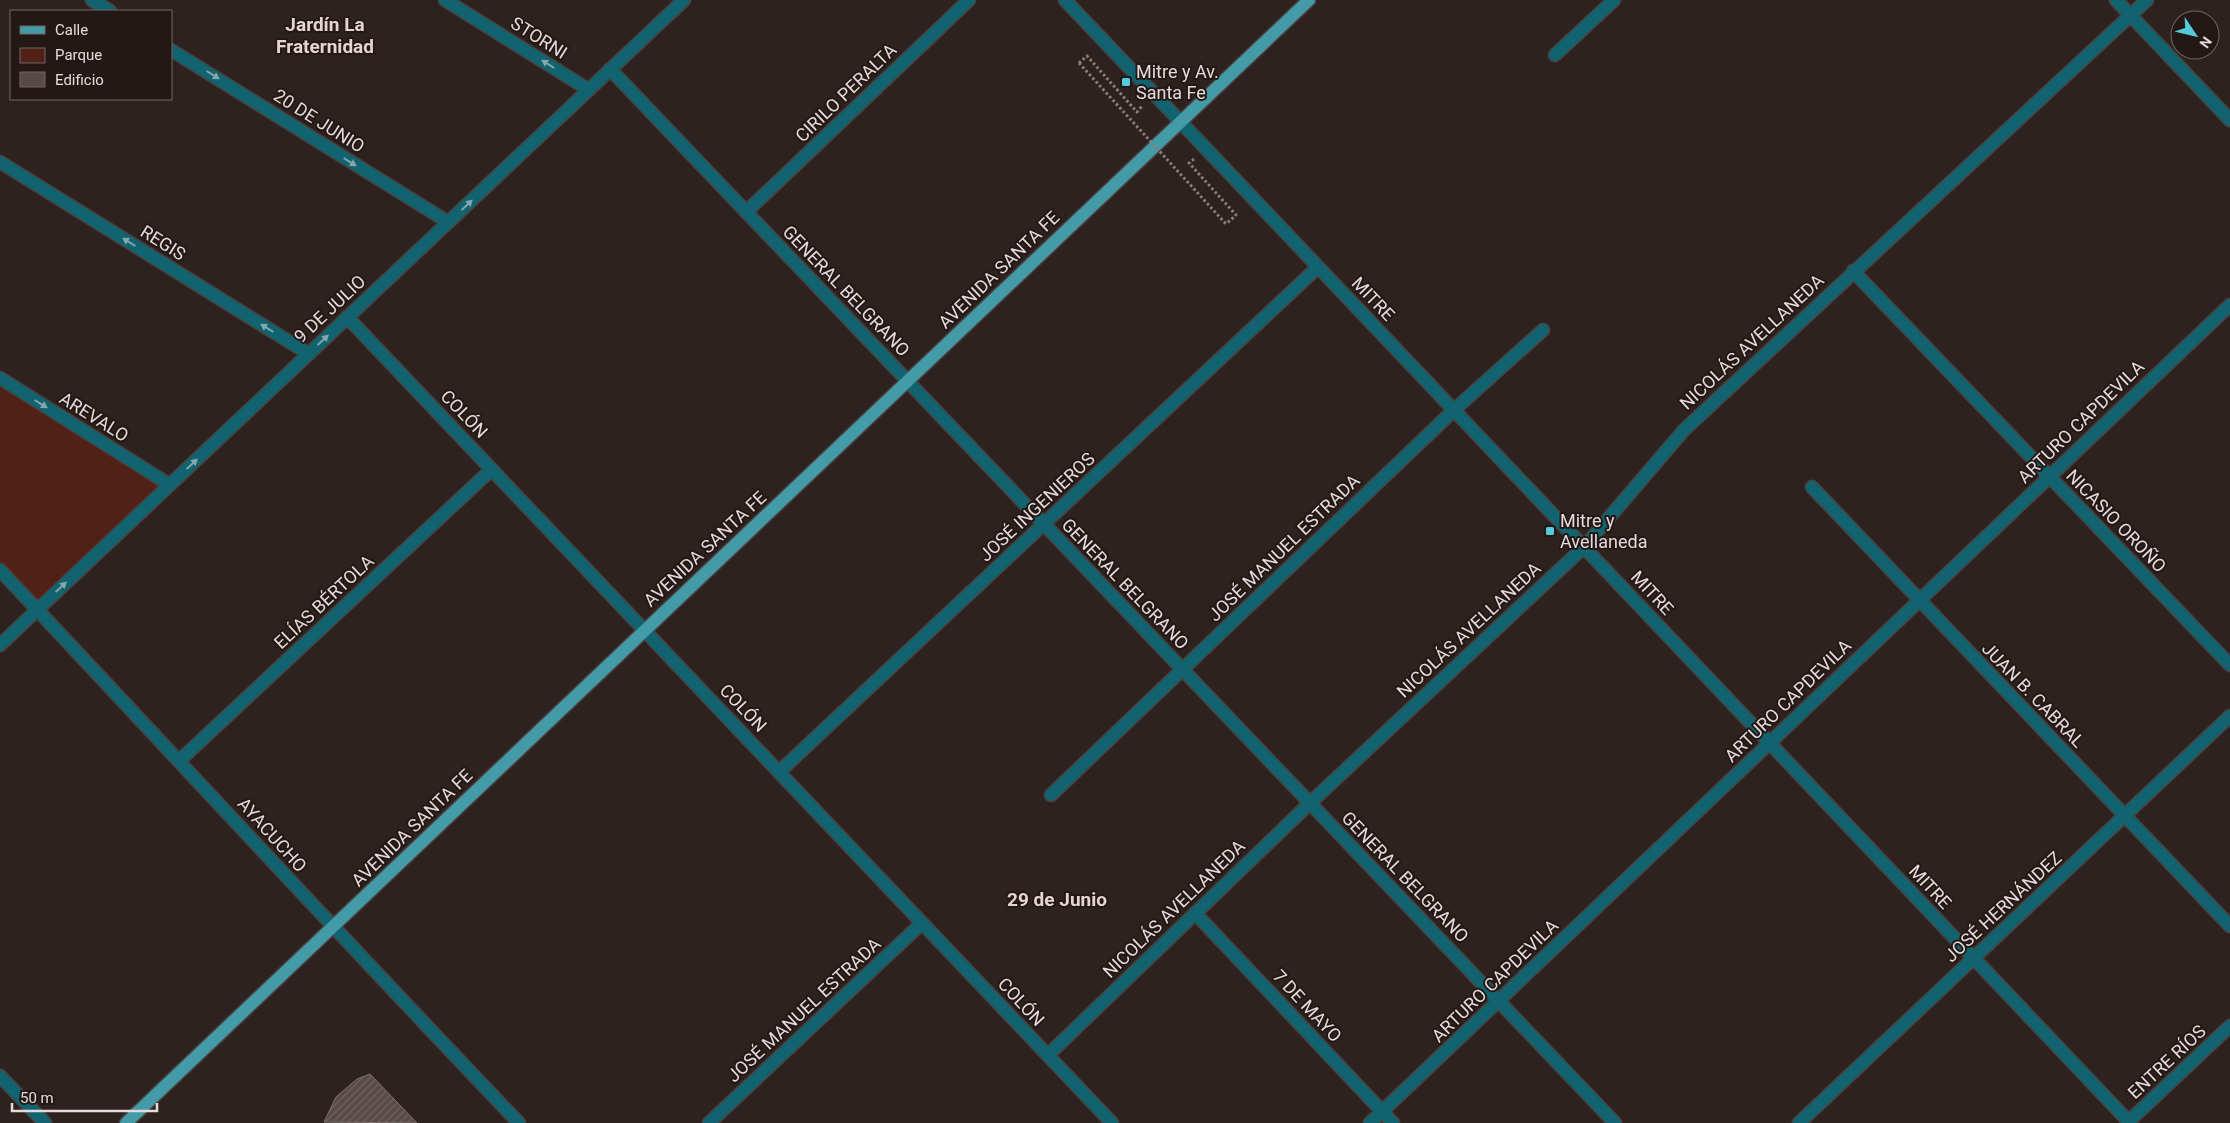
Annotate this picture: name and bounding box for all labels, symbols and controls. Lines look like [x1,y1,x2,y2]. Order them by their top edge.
legend [10,10,172,100]
north arrow [2170,10,2220,60]
street label: STORNI [507,12,571,63]
district label: Jardín La Fraternidad [276,13,374,58]
text: Calle [55,21,88,39]
text: N [2196,34,2215,51]
street label: CIRILO PERALTA [791,39,901,146]
text: Parque [55,46,102,64]
one-way arrow [541,59,554,69]
place label: Mitre y Av. Santa Fe [1136,61,1219,103]
text: Edificio [55,71,104,89]
one-way arrow [206,71,219,80]
marker: Mitre y Av. Santa Fe [1120,76,1132,88]
street label: 20 DE JUNIO [270,84,368,157]
one-way arrow [344,157,357,166]
one-way arrow [460,199,472,211]
street label: AVENIDA SANTA FE [934,207,1063,333]
street label: REGIS [137,221,190,265]
street label: GENERAL BELGRANO [779,221,914,360]
one-way arrow [122,238,136,247]
street label: NICOLÁS AVELLANEDA [1675,269,1828,414]
street label: 9 DE JULIO [290,270,370,347]
street label: MITRE [1348,273,1399,325]
one-way arrow [261,323,274,333]
one-way arrow [317,334,329,346]
street label: ARTURO CAPDEVILA [2013,356,2148,487]
street label: COLÓN [437,385,492,442]
street label: AREVALO [56,387,133,446]
one-way arrow [35,399,48,409]
street label: JOSÉ INGENIEROS [975,448,1099,565]
one-way arrow [186,458,198,470]
street label: NICASIO OROÑO [2062,465,2171,576]
street label: JOSÉ MANUEL ESTRADA [1204,470,1364,625]
street label: AVENIDA SANTA FE [639,486,770,611]
place label: Mitre y Avellaneda [1560,510,1647,552]
street label: GENERAL BELGRANO [1058,514,1193,653]
marker: Mitre y Avellaneda [1544,525,1556,537]
street label: ELÍAS BÉRTOLA [270,550,378,653]
street label: NICOLÁS AVELLANEDA [1392,557,1545,702]
street label: MITRE [1627,566,1678,619]
one-way arrow [55,581,67,593]
street label: ARTURO CAPDEVILA [1720,635,1855,766]
street label: JUAN B. CABRAL [1978,638,2089,752]
street label: COLÓN [716,679,771,736]
street label: AVENIDA SANTA FE [347,765,476,891]
street label: AYACUCHO [233,793,311,876]
street label: GENERAL BELGRANO [1338,807,1473,946]
street label: NICOLÁS AVELLANEDA [1098,835,1249,982]
street label: JOSÉ HERNÁNDEZ [1940,847,2066,966]
street label: MITRE [1905,860,1956,913]
district label: 29 de Junio [1007,888,1107,911]
street label: ARTURO CAPDEVILA [1427,915,1562,1046]
street label: JOSÉ MANUEL ESTRADA [723,933,885,1086]
street label: 7 DE MAYO [1269,965,1346,1046]
street label: COLÓN [994,973,1049,1030]
street label: ENTRE RÍOS [2124,1020,2210,1103]
scale bar [12,1080,158,1112]
text: 50 m [20,1089,54,1107]

